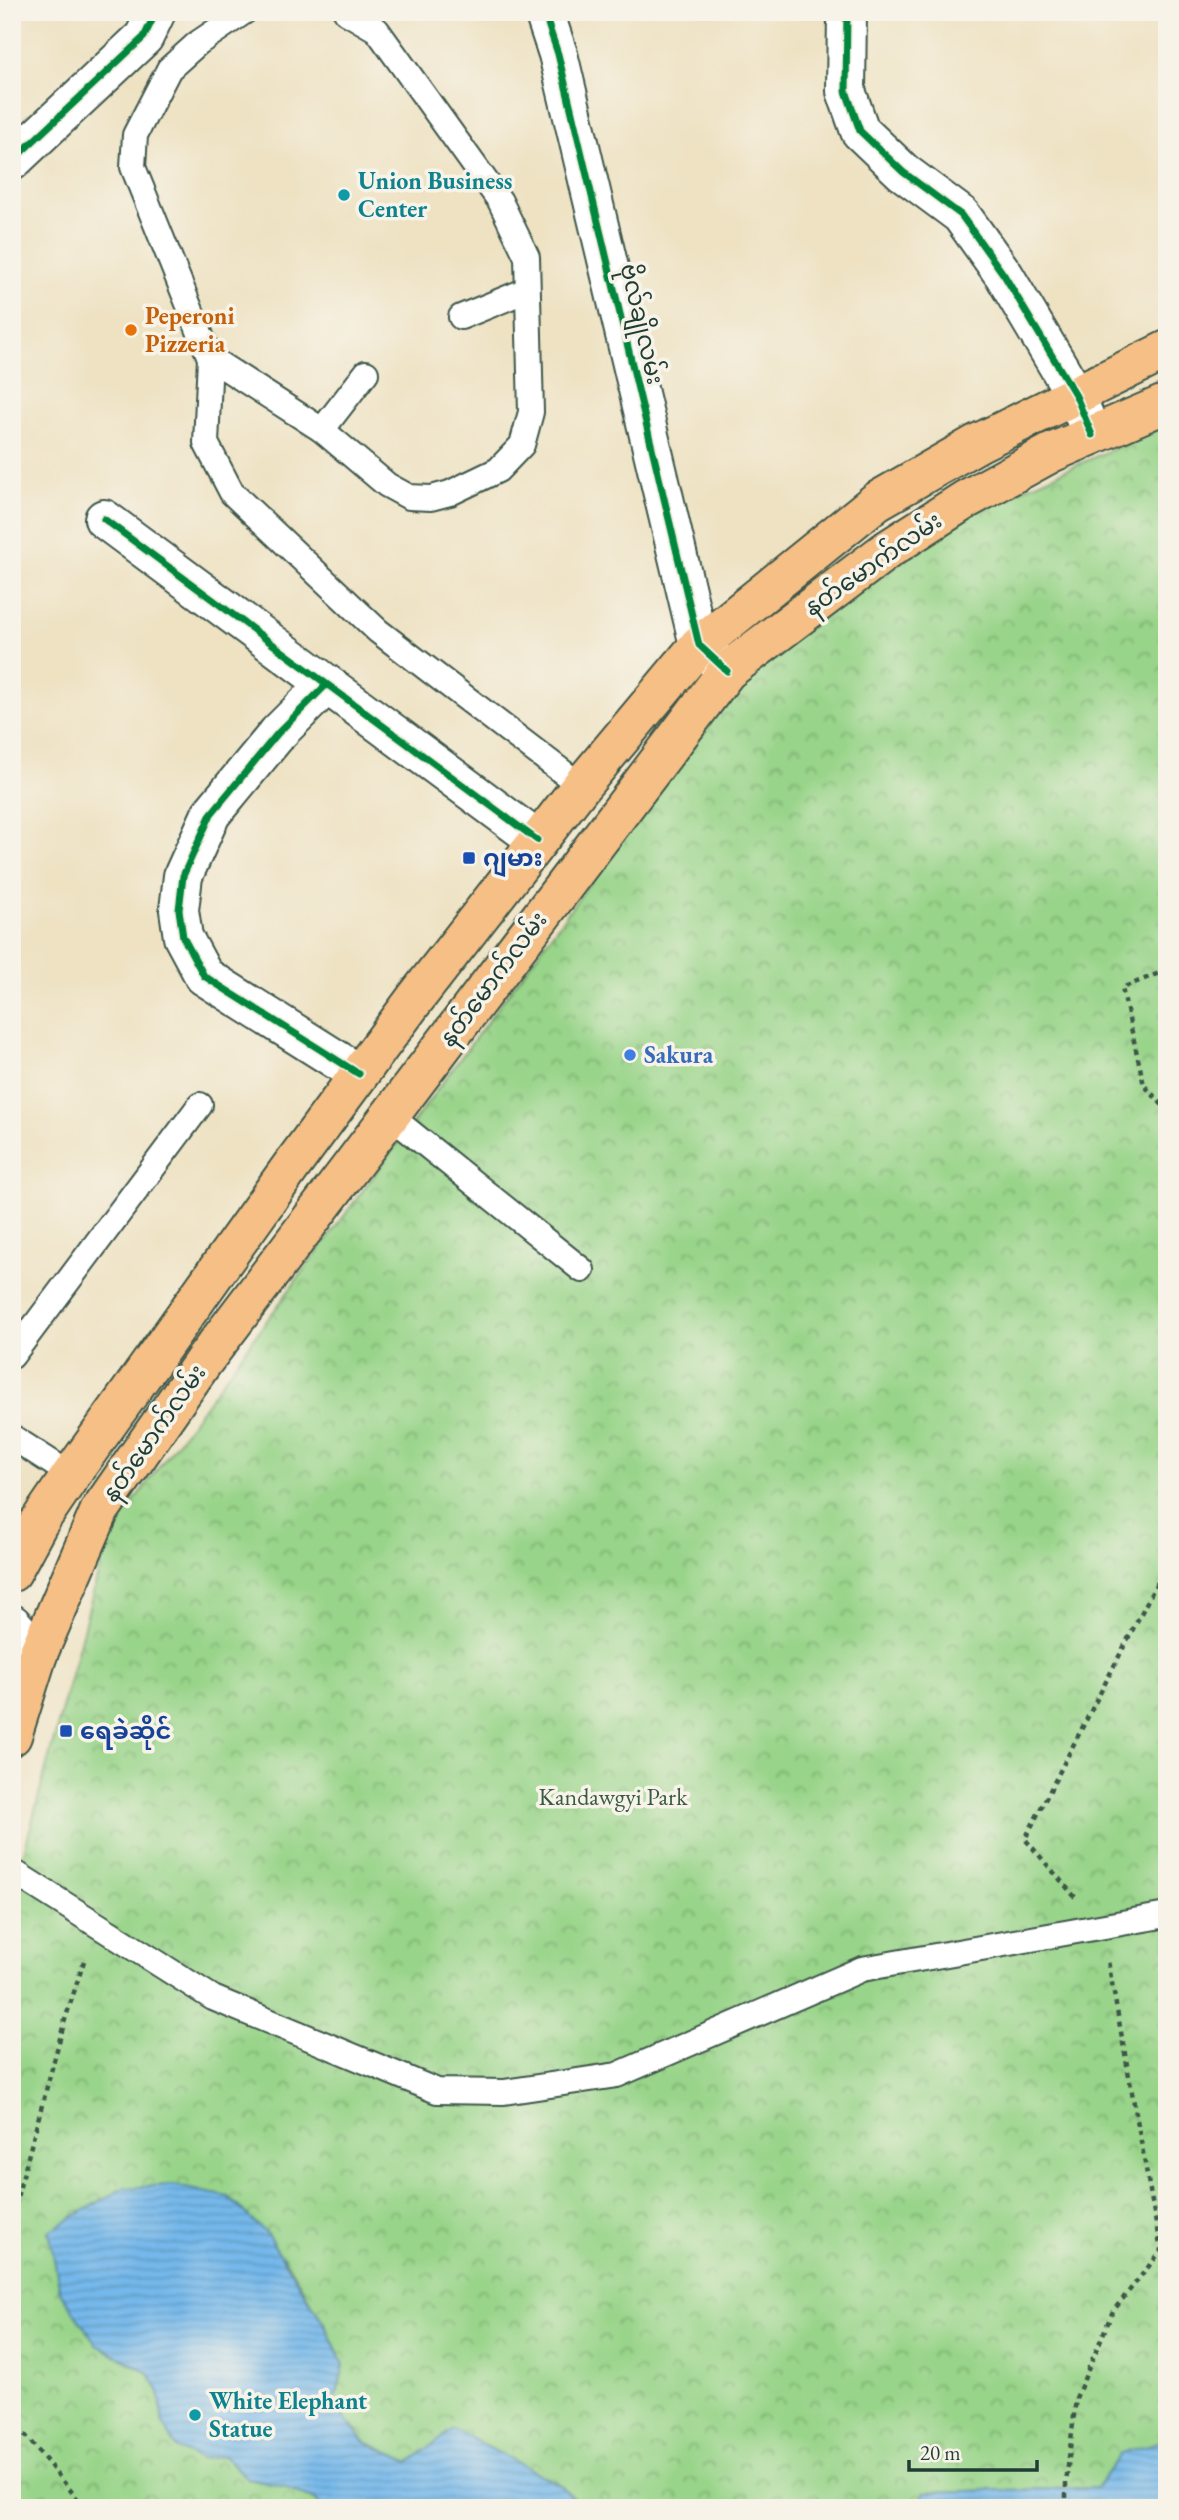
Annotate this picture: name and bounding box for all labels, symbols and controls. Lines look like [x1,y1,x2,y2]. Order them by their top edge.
place label: Union Business Center [358,165,512,224]
marker: Union Business Center [336,187,352,203]
street label: ဗိုလ်ချိုလမ်း [610,260,671,388]
place label: Peperoni Pizzeria [145,300,234,359]
marker: Peperoni Pizzeria [123,322,139,338]
street label: နတ်မောက်လမ်း [798,505,950,626]
place label: ဂျမား [483,842,543,878]
marker: ဂျမား [461,850,477,866]
street label: နတ်မောက်လမ်း [432,905,557,1055]
place label: Sakura [644,1039,714,1070]
marker: Sakura [622,1047,638,1063]
street label: နတ်မောက်လမ်း [95,1358,216,1510]
place label: ရေခဲဆိုင် [80,1715,171,1750]
marker: ရေခဲဆိုင် [58,1723,74,1739]
park label: Kandawgyi Park [539,1781,688,1812]
place label: White Elephant Statue [209,2385,367,2444]
marker: White Elephant Statue [187,2407,203,2423]
scale bar [909,2429,1037,2473]
text: 20 m [920,2439,961,2466]

